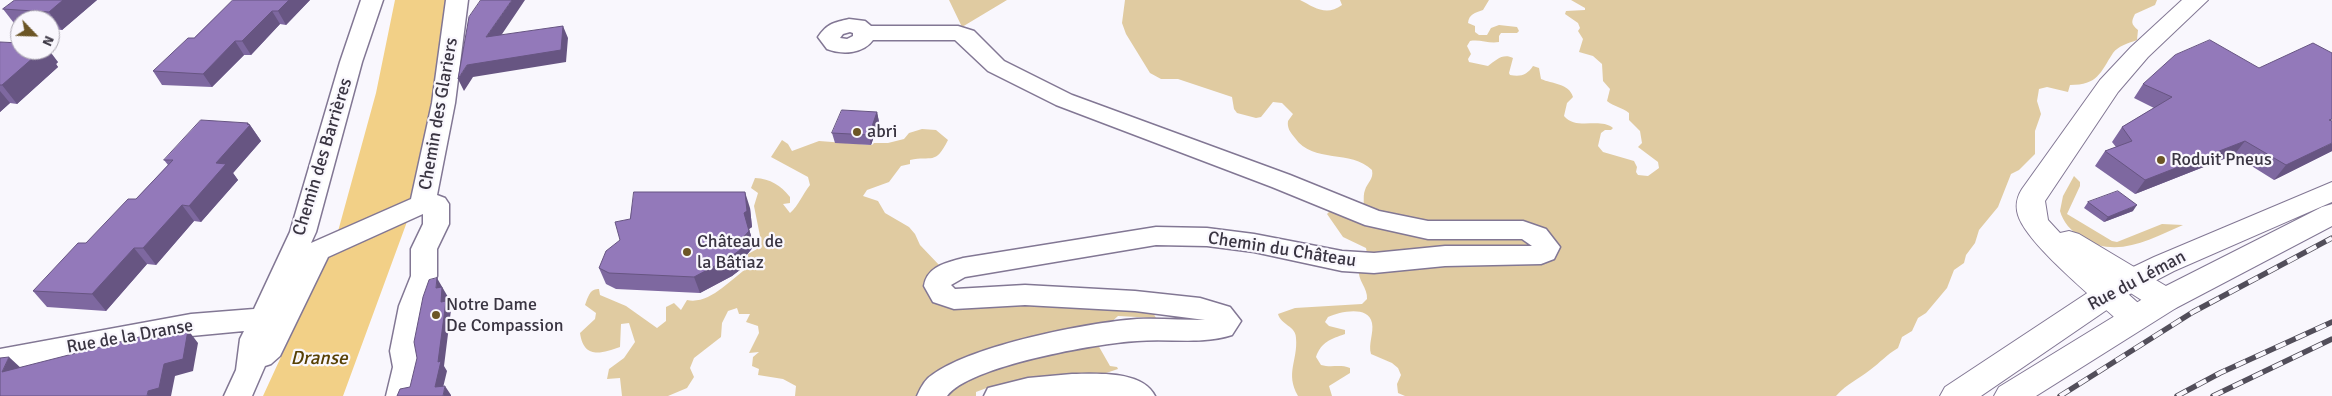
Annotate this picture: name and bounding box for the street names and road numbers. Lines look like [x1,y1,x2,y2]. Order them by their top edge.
street label: Chemin des Glariers [415,36,463,192]
street label: Chemin des Barrières [289,76,357,238]
street label: Chemin du Château [1206,228,1358,272]
street label: Rue du Léman [2084,246,2190,316]
street label: Rue de la Dranse [65,315,195,359]

